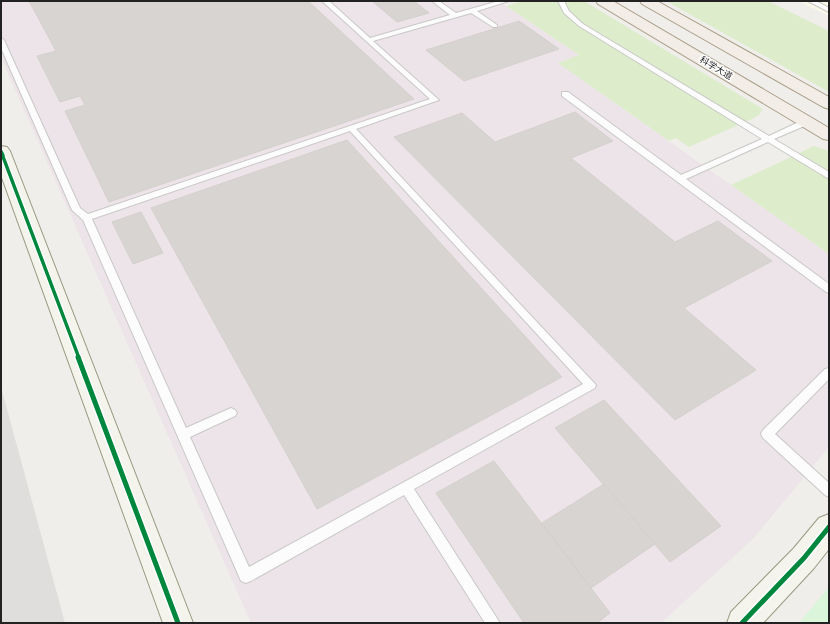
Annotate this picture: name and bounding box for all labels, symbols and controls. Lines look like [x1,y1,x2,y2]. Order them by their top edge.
street label: 科学大道 [698,54,735,82]

